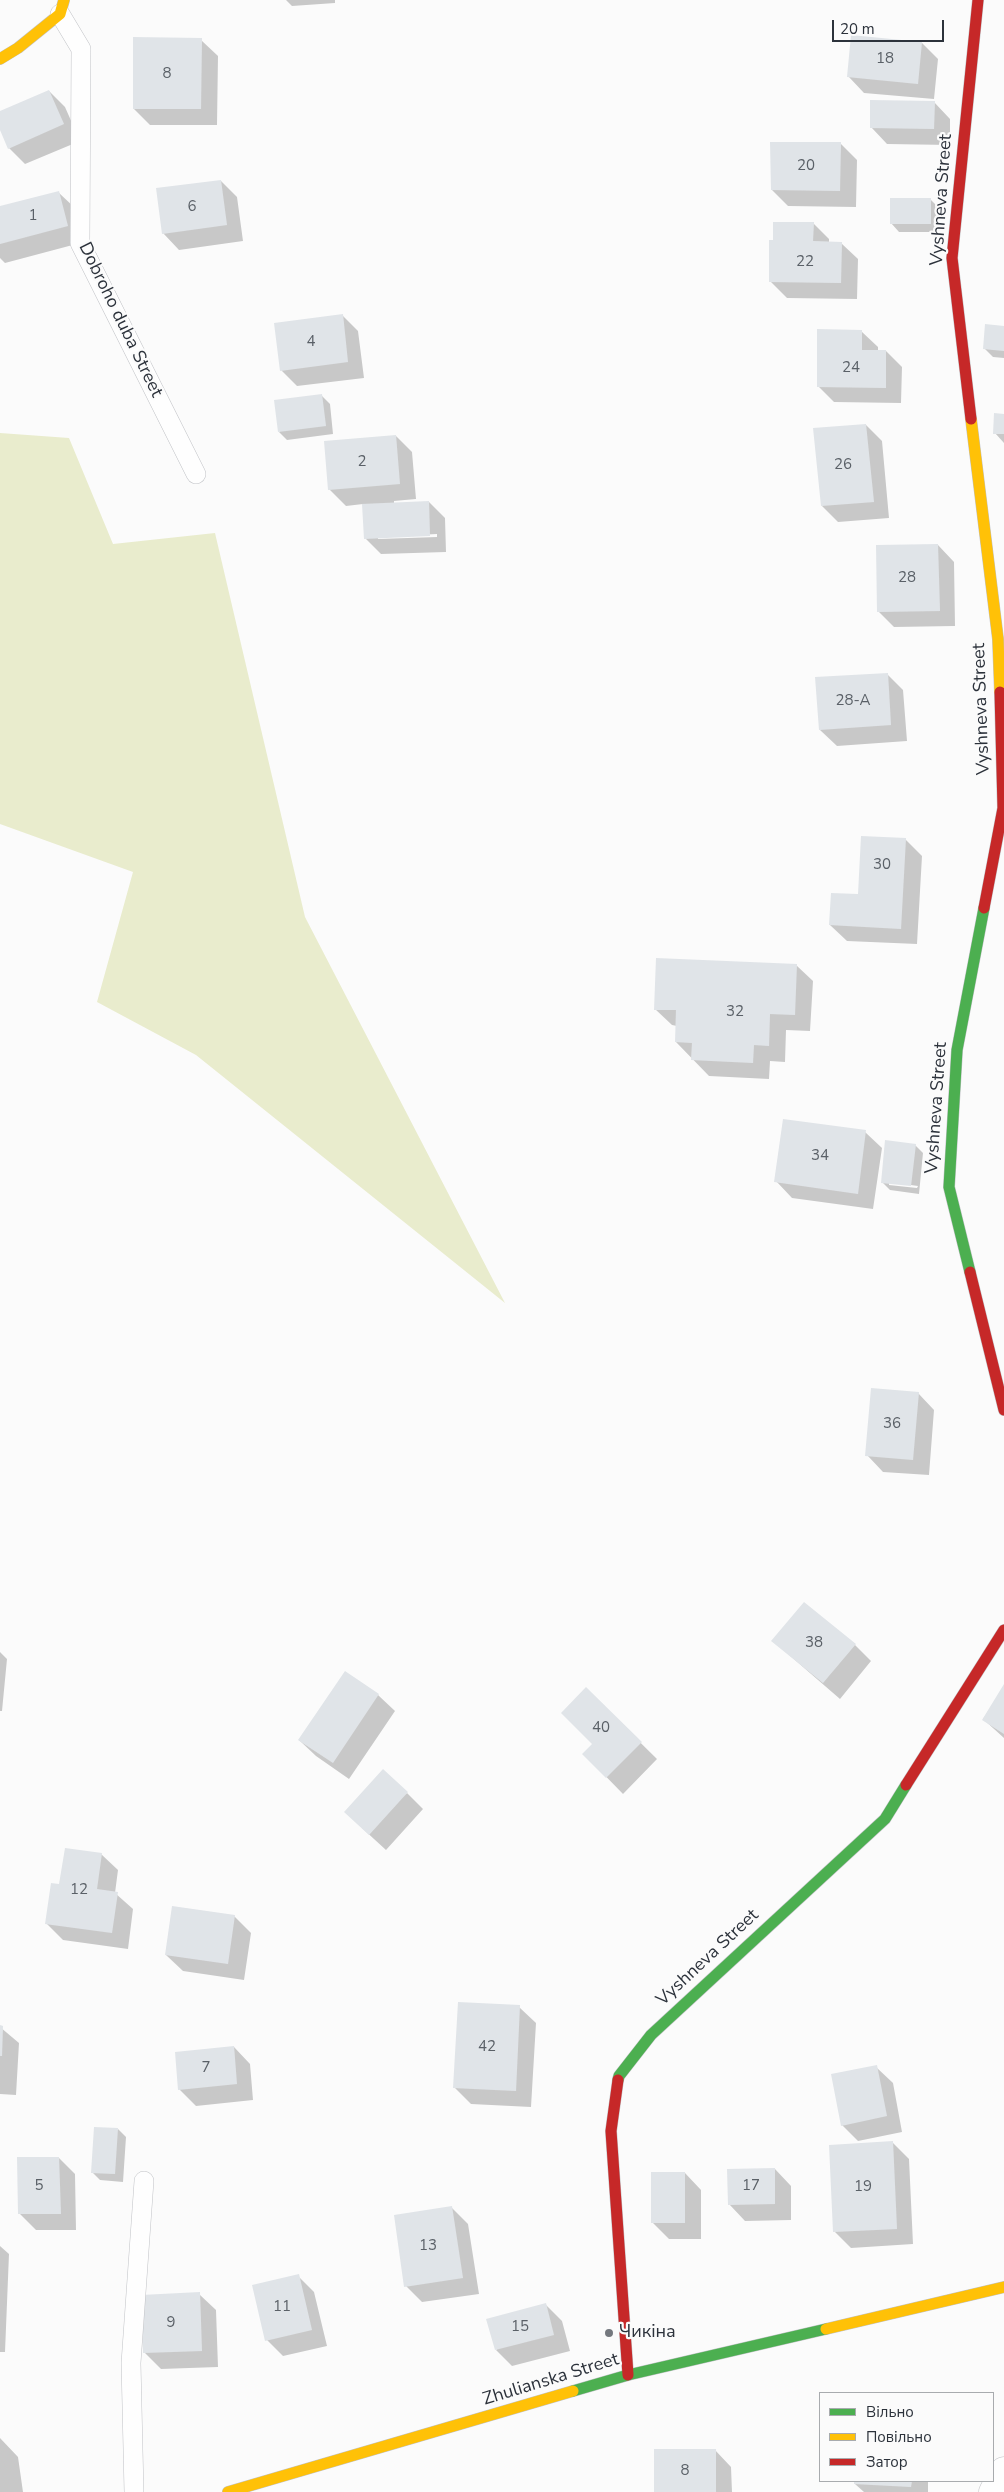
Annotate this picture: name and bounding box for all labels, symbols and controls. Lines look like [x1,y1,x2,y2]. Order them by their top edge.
scale bar [834,10,946,42]
text: 20 m [840,19,875,39]
house number: 18 [876,50,894,68]
house number: 8 [163,65,171,83]
street label: Vyshneva Street [927,133,957,267]
house number: 20 [797,157,815,175]
house number: 6 [188,198,196,216]
house number: 1 [29,207,37,225]
street label: Dobroho duba Street [73,239,167,401]
house number: 22 [796,253,814,271]
house number: 4 [307,333,315,351]
house number: 24 [842,359,860,377]
house number: 2 [358,453,366,471]
house number: 26 [834,456,852,474]
house number: 28 [898,569,916,587]
street label: Vyshneva Street [969,643,995,775]
house number: 28-А [835,692,871,710]
house number: 30 [873,856,891,874]
house number: 32 [726,1003,744,1021]
street label: Vyshneva Street [922,1041,952,1175]
house number: 34 [811,1147,829,1165]
house number: 36 [883,1415,901,1433]
house number: 38 [805,1634,823,1652]
house number: 40 [592,1719,610,1737]
house number: 12 [70,1881,88,1899]
street label: Vyshneva Street [652,1905,764,2011]
house number: 42 [478,2038,496,2056]
house number: 7 [202,2059,210,2077]
house number: 5 [35,2177,43,2195]
house number: 17 [742,2177,760,2195]
house number: 19 [854,2178,872,2196]
house number: 13 [419,2237,437,2255]
house number: 11 [273,2298,291,2316]
house number: 9 [167,2314,175,2332]
house number: 15 [511,2318,529,2336]
place label: Чикіна [619,2322,676,2344]
marker: Чикіна [603,2327,615,2339]
street label: Zhulianska Street [480,2349,622,2411]
legend [819,2392,994,2482]
text: Вільно [866,2402,914,2422]
text: Повільно [866,2427,932,2447]
text: Затор [866,2452,908,2472]
house number: 8 [681,2462,689,2480]

